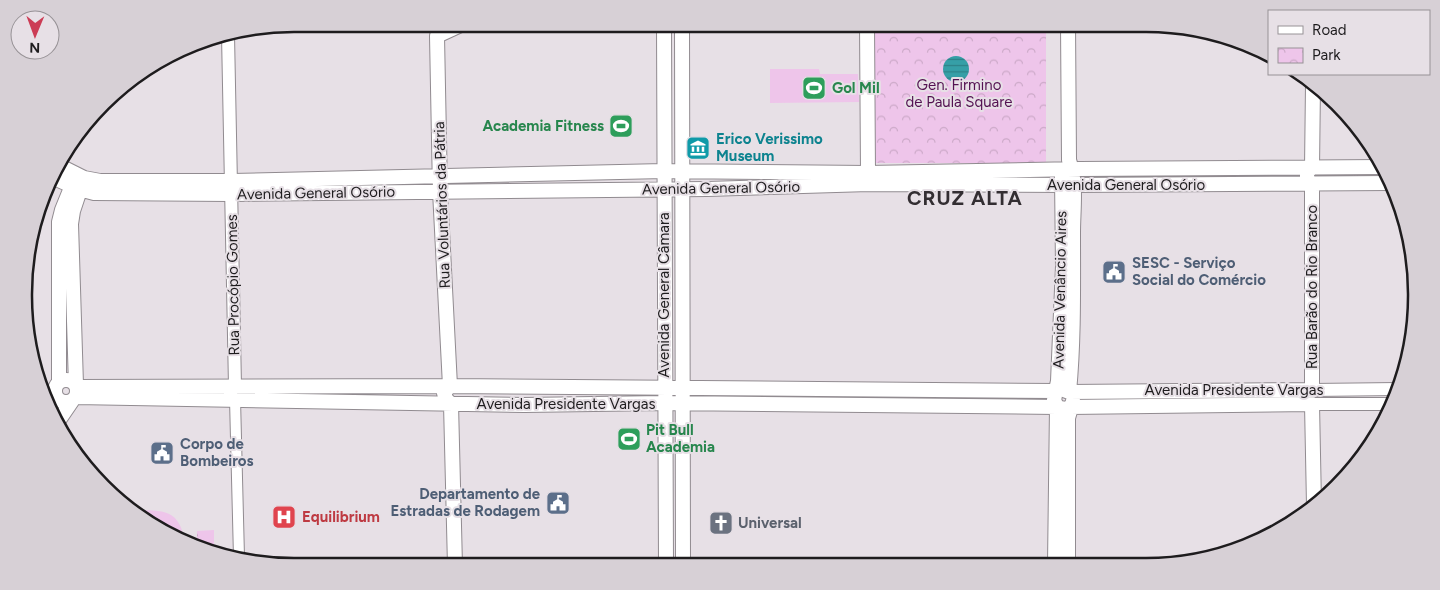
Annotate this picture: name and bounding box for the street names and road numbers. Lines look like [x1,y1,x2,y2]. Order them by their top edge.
street label: Rua Voluntários da Pátria [430,121,454,289]
street label: Avenida General Osório [1047,176,1205,194]
street label: Avenida General Osório [642,178,801,198]
street label: Avenida General Osório [237,183,396,203]
street label: Rua Barão do Rio Branco [1303,204,1321,369]
street label: Avenida Venâncio Aires [1050,211,1070,369]
street label: Avenida General Câmara [655,212,673,378]
street label: Rua Procópio Gomes [223,214,243,356]
street label: Avenida Presidente Vargas [1145,381,1323,399]
street label: Avenida Presidente Vargas [477,395,655,413]

